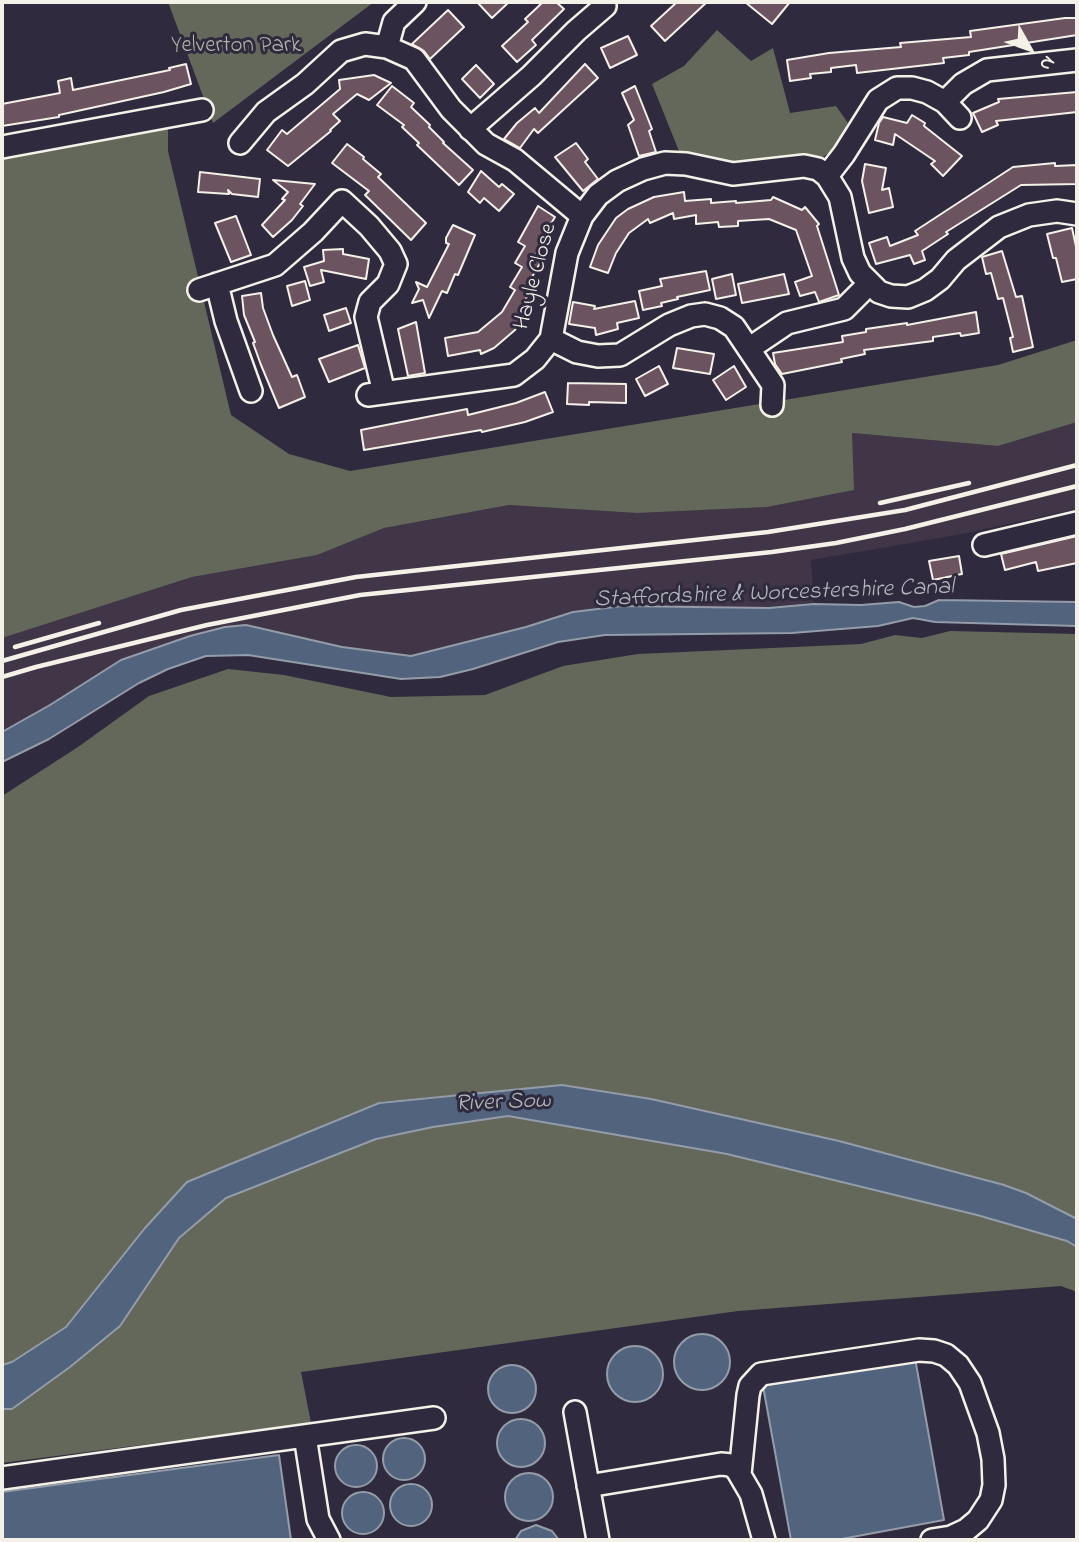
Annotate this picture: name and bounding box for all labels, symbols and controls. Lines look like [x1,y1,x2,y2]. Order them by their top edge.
north arrow [995,14,1065,84]
park label: Yelverton Park [171,33,301,61]
text: N [1032,49,1061,76]
street label: Hayle Close [510,221,564,333]
water label: Staffordshire & Worcestershire Canal [593,574,955,616]
water label: River Sow [455,1088,551,1120]

